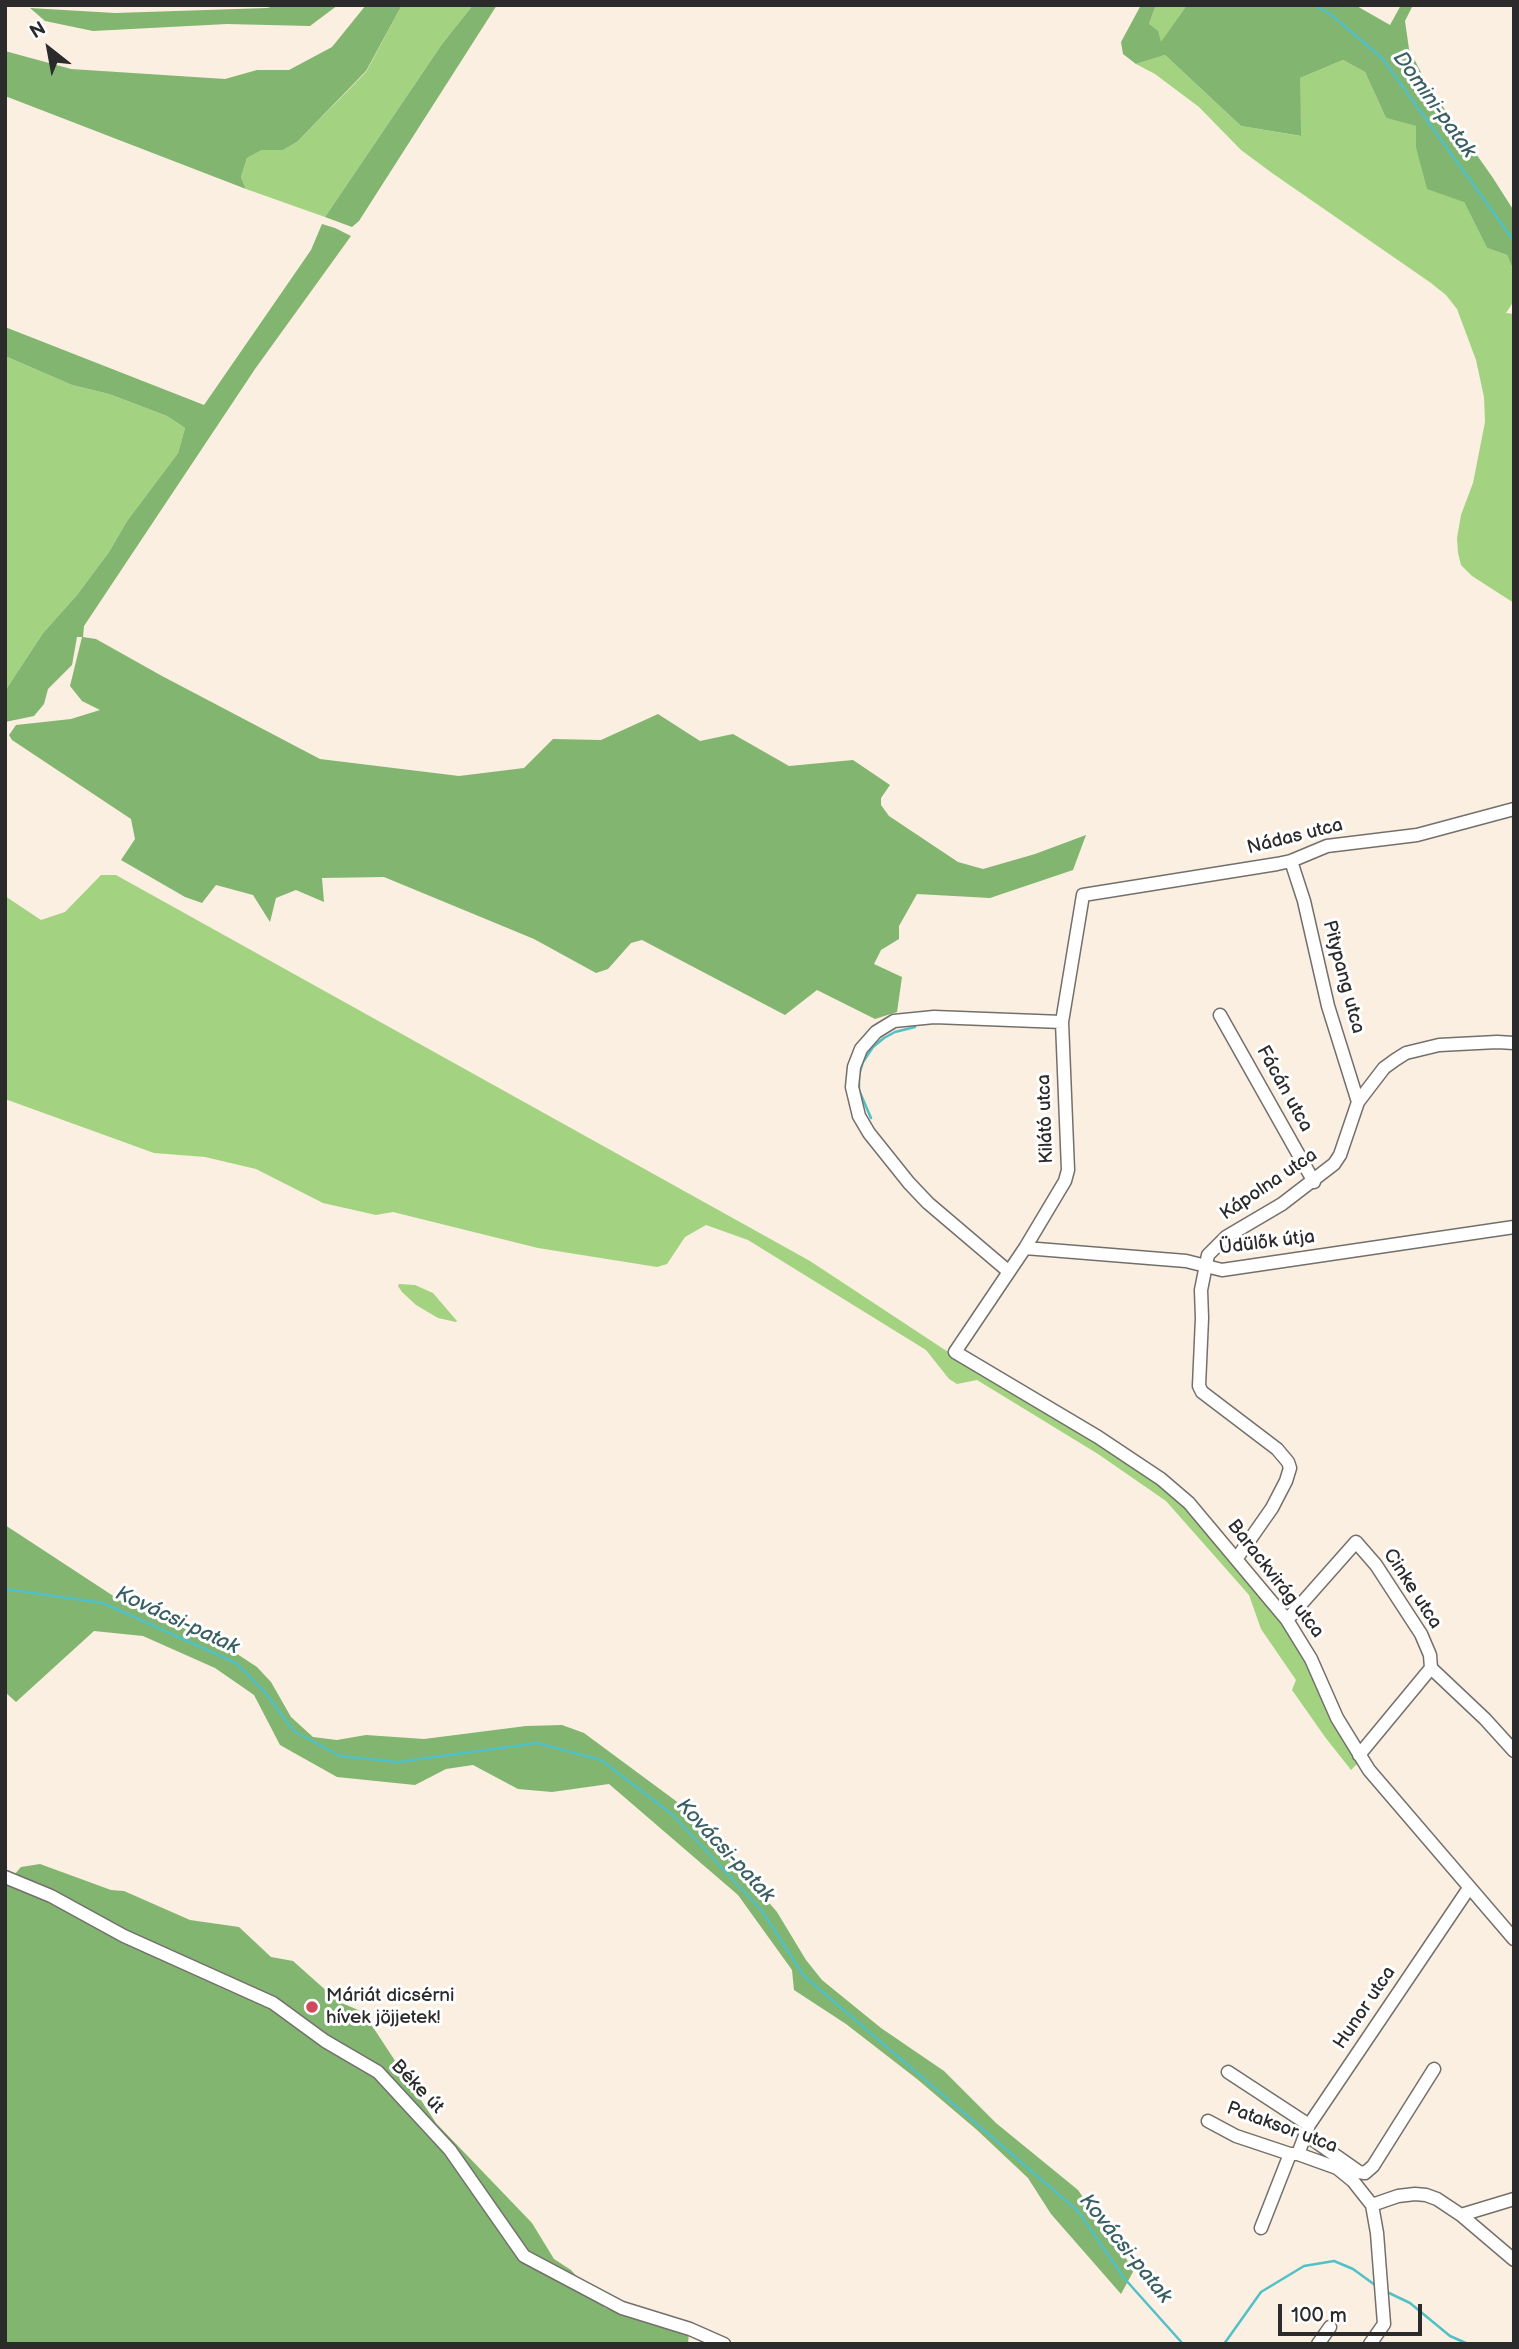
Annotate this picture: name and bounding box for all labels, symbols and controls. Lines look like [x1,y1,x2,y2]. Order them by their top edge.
north arrow [14,14,84,84]
text: N [26,17,50,44]
water label: Domini-patak [1387,47,1481,163]
street label: Nádas utca [1245,814,1345,860]
street label: Pitypang utca [1317,918,1369,1036]
street label: Fácán utca [1251,1042,1317,1136]
street label: Kilátó utca [1033,1074,1059,1164]
street label: Kápolna utca [1216,1144,1322,1226]
street label: Üdülők útja [1218,1226,1316,1260]
street label: Barackvirág utca [1222,1515,1328,1643]
street label: Cinke utca [1378,1545,1446,1633]
water label: Kovácsi-patak [111,1581,243,1661]
water label: Kovácsi-patak [670,1794,780,1908]
street label: Hunor utca [1329,1962,1401,2054]
place label: Máriát dicsérni hívek jöjjetek! [326,1985,454,2029]
marker: Máriát dicsérni hívek jöjjetek! [304,1999,320,2015]
street label: Béke út [386,2055,448,2119]
street label: Pataksor utca [1224,2097,1340,2159]
water label: Kovácsi-patak [1073,2189,1177,2309]
scale bar [1281,2290,1424,2334]
text: 100 m [1291,2303,1347,2328]

